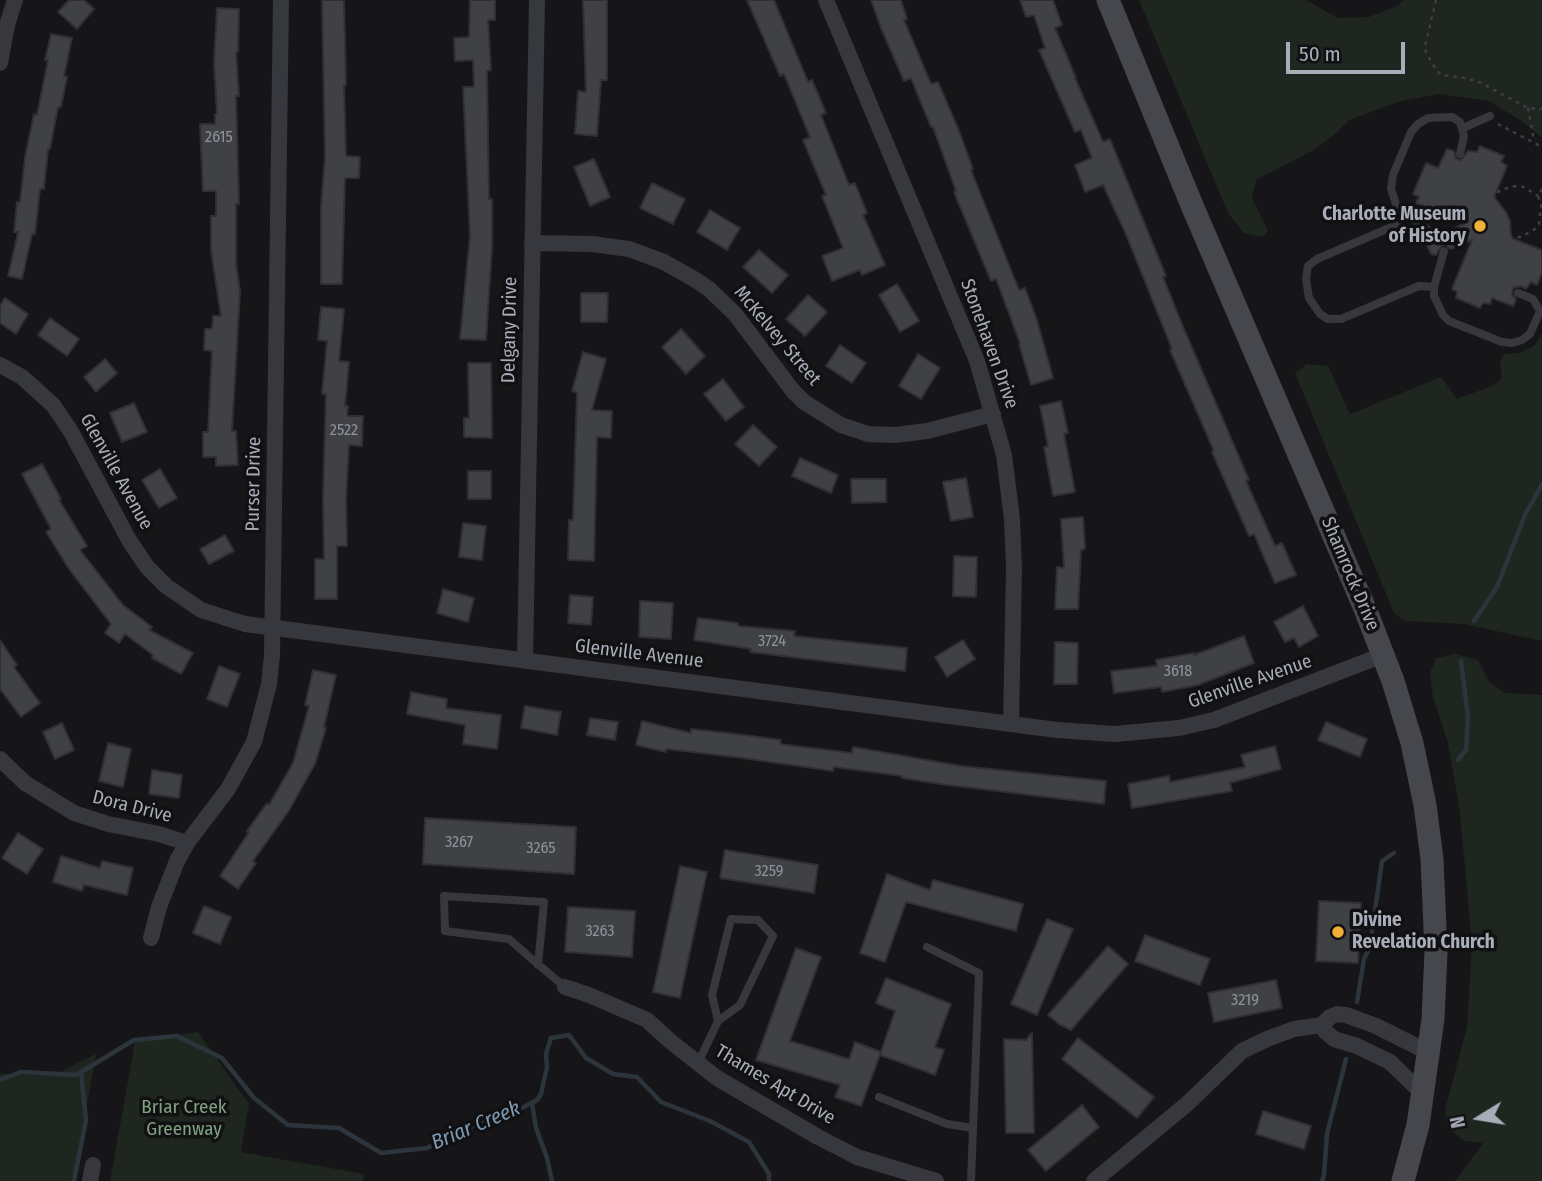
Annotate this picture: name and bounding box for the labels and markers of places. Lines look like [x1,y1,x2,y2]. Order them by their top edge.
place label: Charlotte Museum of History [1322,204,1466,248]
marker: Charlotte Museum of History [1472,218,1488,234]
place label: Divine Revelation Church [1352,910,1495,954]
marker: Divine Revelation Church [1330,924,1346,940]

